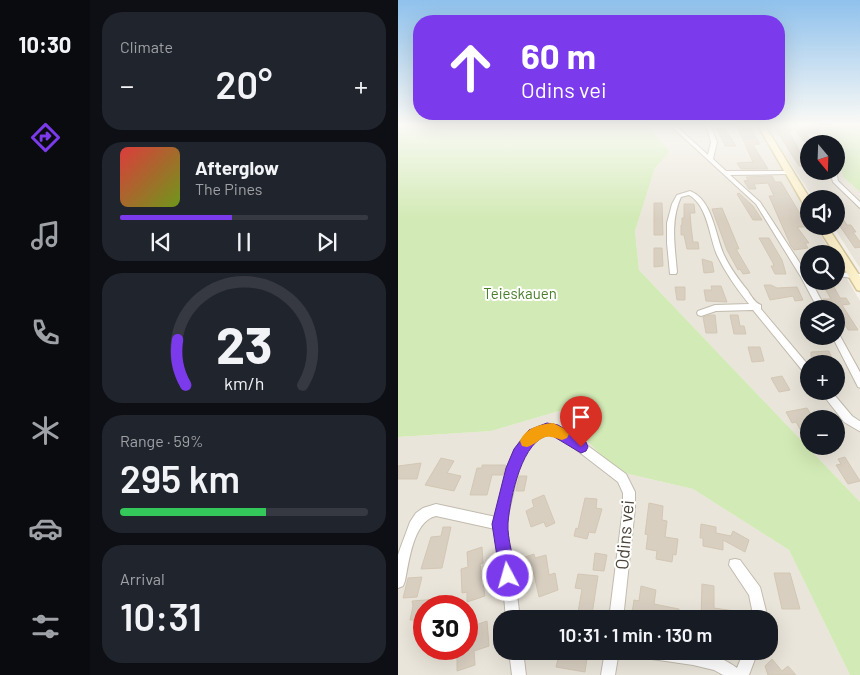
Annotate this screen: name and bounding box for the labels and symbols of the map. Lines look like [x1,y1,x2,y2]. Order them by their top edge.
north arrow [800,135,846,180]
park label: Teieskauen [483,284,557,302]
pin [560,396,602,447]
street label: Odins vei [610,499,638,571]
position arrow [481,549,533,601]
speed limit sign: 30 [413,595,478,660]

